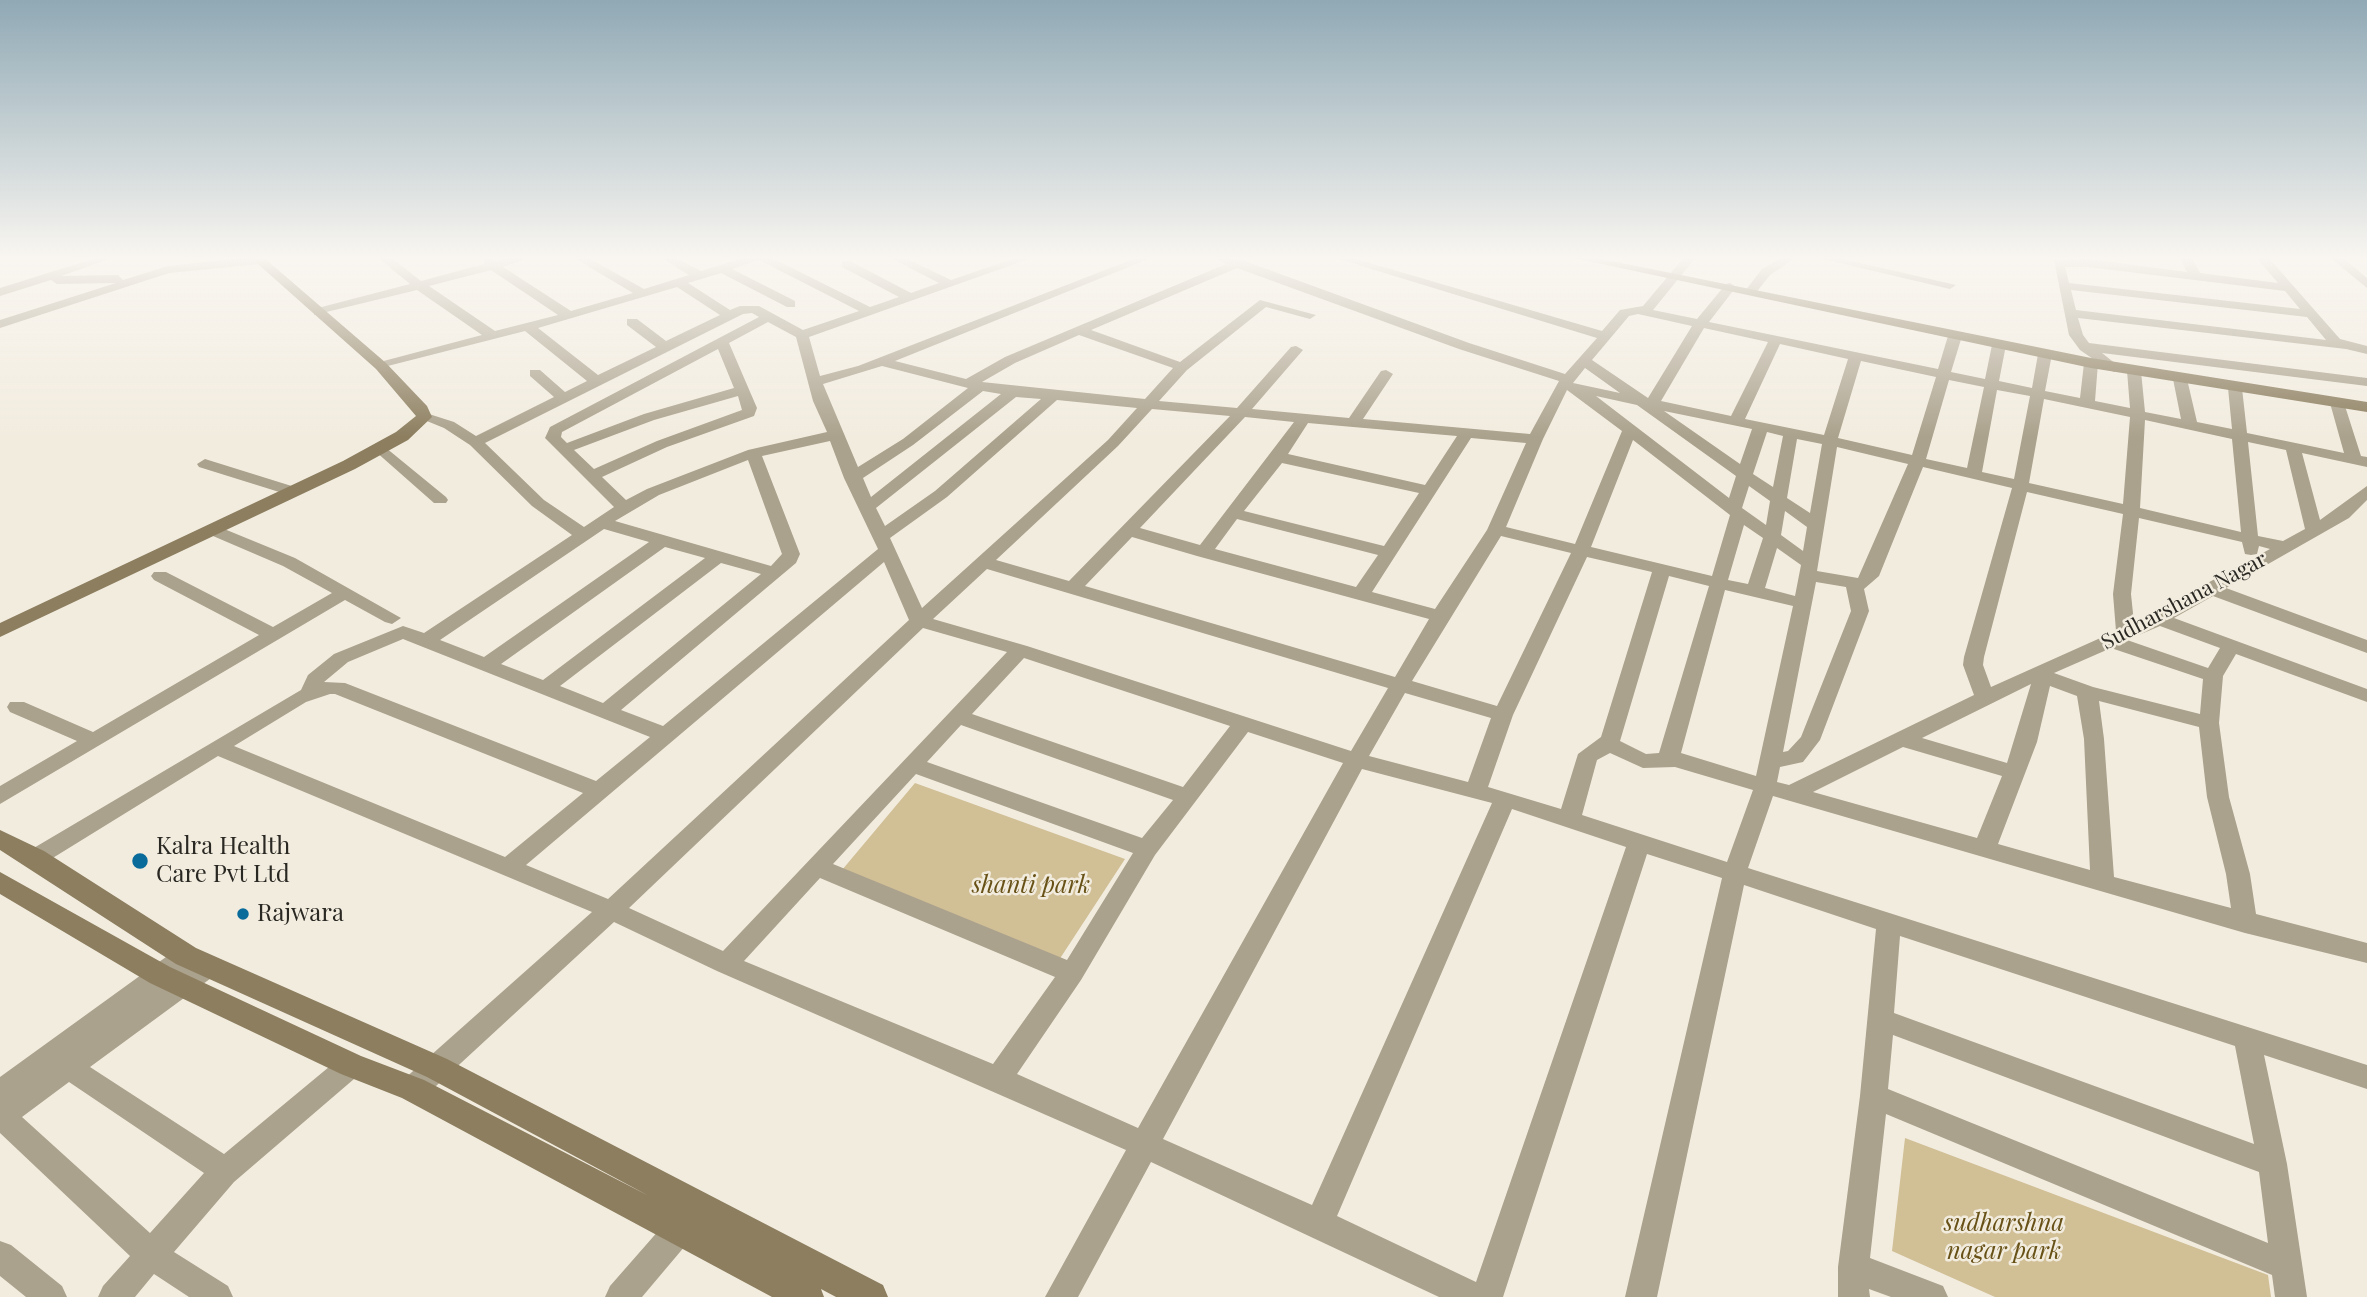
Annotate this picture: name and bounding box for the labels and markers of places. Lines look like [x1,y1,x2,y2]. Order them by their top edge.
place label: Kalra Health Care Pvt Ltd [156,833,290,889]
marker: Kalra Health Care Pvt Ltd [130,851,150,871]
place label: Rajwara [257,900,344,928]
marker: Rajwara [235,906,251,922]

